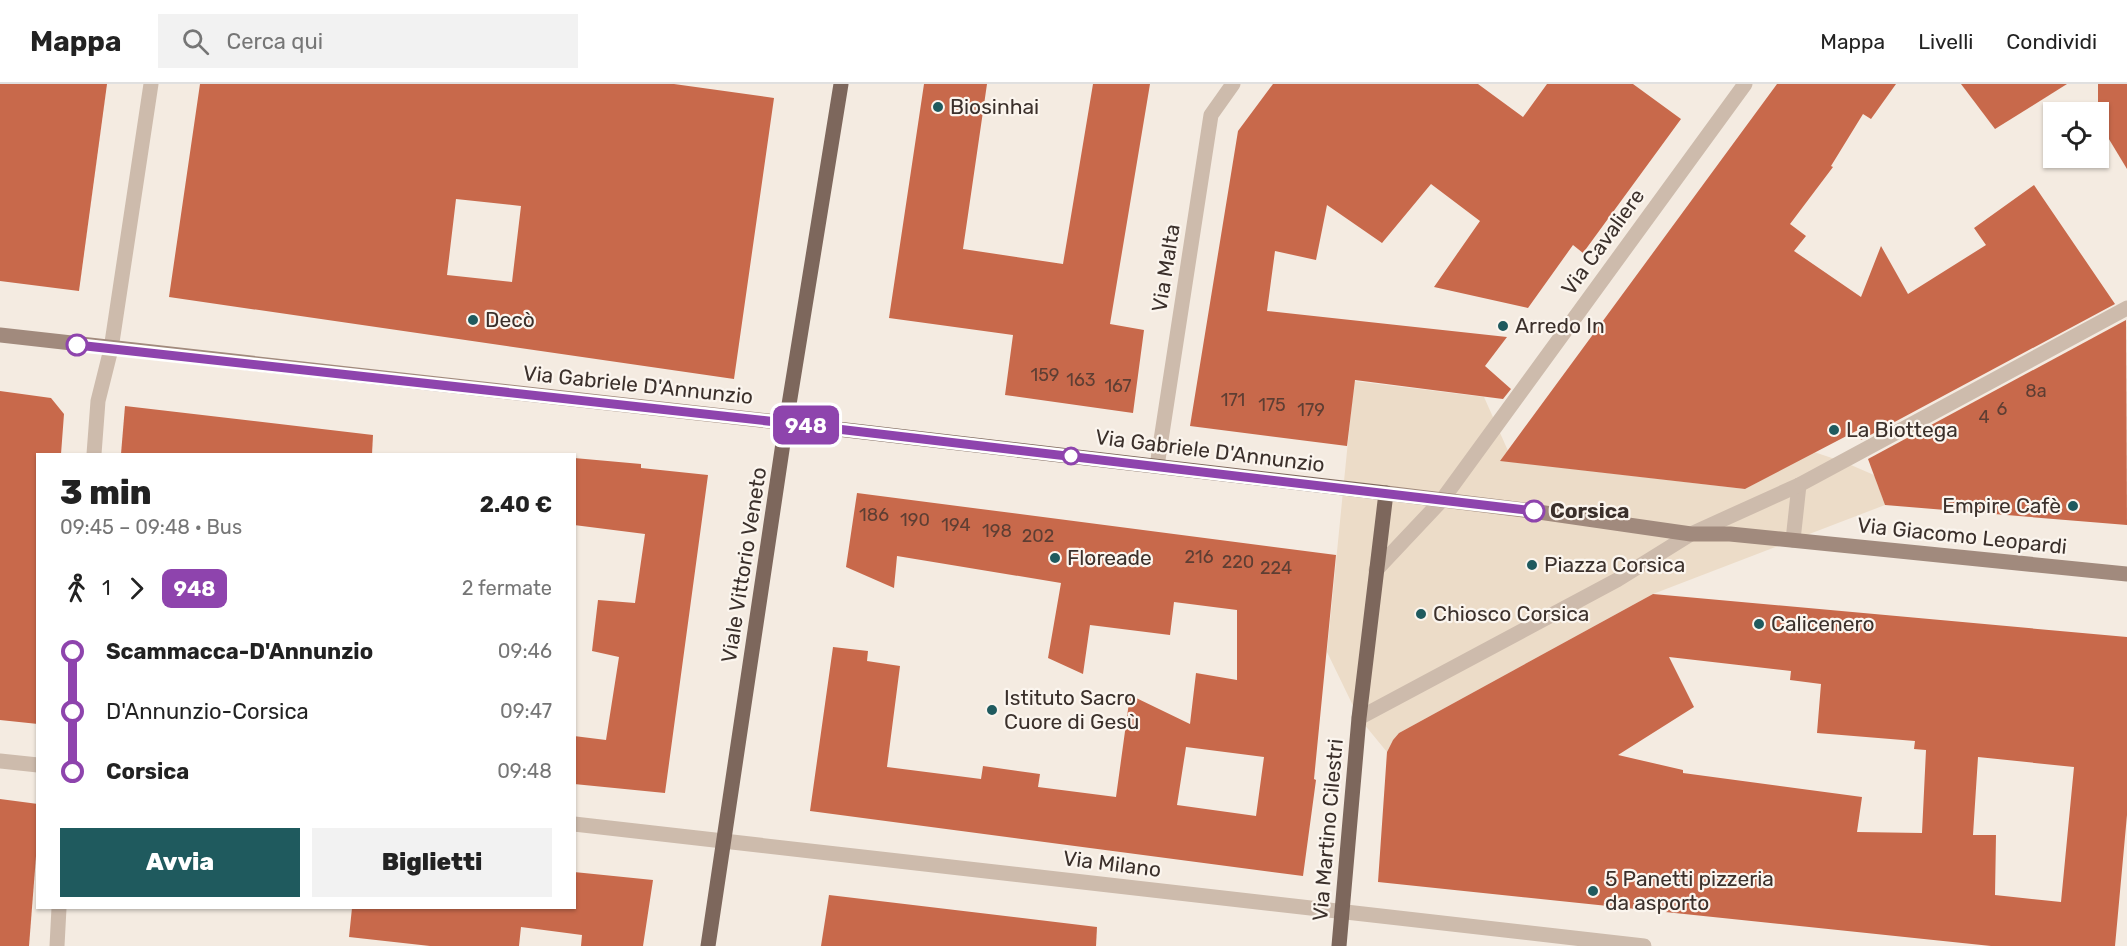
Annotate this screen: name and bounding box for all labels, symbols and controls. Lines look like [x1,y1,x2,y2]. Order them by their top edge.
search box [158,14,578,68]
text: Mappa [30,25,122,58]
icon: search [179,25,212,58]
text: Cerca qui [227,28,323,55]
text: Mappa [1820,29,1885,54]
text: Livelli [1918,29,1973,54]
text: Condividi [2006,29,2097,54]
place label: Biosinhai [950,94,1039,119]
marker: Biosinhai [931,100,945,114]
map controls [2043,102,2109,168]
button: locate [2043,102,2109,168]
street label: Via Cavaliere [1556,184,1649,300]
street label: Via Malta [1146,222,1185,314]
place label: Decò [485,307,535,332]
marker: Decò [466,313,480,327]
place label: Arredo In [1515,313,1605,338]
marker: Arredo In [1496,319,1510,333]
unlabelled marker [66,334,88,356]
street label: Via Gabriele D'Annunzio [522,360,754,409]
house number: 159 [1030,364,1060,386]
house number: 163 [1066,369,1096,391]
house number: 167 [1104,375,1132,397]
house number: 8a [2025,380,2047,402]
house number: 171 [1221,389,1245,411]
house number: 175 [1258,394,1286,416]
house number: 6 [1997,398,2008,420]
house number: 179 [1297,399,1325,421]
line badge: 948 [772,406,840,444]
house number: 4 [1978,406,1990,428]
text: 948 [785,413,827,438]
place label: La Biottega [1846,417,1958,442]
marker: La Biottega [1827,423,1841,437]
street label: Via Gabriele D'Annunzio [1094,424,1326,477]
unlabelled marker [1062,447,1080,465]
street label: Viale Vittorio Veneto [716,465,771,665]
text: 3 min [60,473,152,512]
text: 2.40 € [480,491,552,518]
place label: Empire Cafè [1942,493,2061,518]
place label: Corsica [1550,498,1630,523]
marker: Empire Cafè [2066,499,2080,513]
marker: Corsica [1523,500,1545,522]
house number: 186 [859,504,889,526]
house number: 190 [900,509,930,531]
street label: Via Giacomo Leopardi [1856,512,2068,559]
house number: 194 [941,514,971,536]
text: 09:45 – 09:48 · Bus [60,515,242,539]
house number: 198 [982,520,1012,542]
house number: 202 [1022,525,1054,547]
place label: Floreade [1067,545,1152,570]
house number: 216 [1184,546,1214,568]
marker: Floreade [1048,551,1062,565]
house number: 220 [1222,551,1254,573]
place label: Piazza Corsica [1544,552,1685,577]
house number: 224 [1260,557,1292,579]
marker: Piazza Corsica [1525,558,1539,572]
icon: walk [60,572,93,605]
icon: forward [120,572,153,605]
text: 1 [102,576,111,600]
text: 948 [174,576,215,601]
text: 2 fermate [462,576,552,600]
place label: Chiosco Corsica [1433,601,1589,626]
marker: Chiosco Corsica [1414,607,1428,621]
place label: Calicenero [1771,611,1874,636]
marker: Calicenero [1752,617,1766,631]
text: Scammacca-D'Annunzio [106,638,373,665]
text: 09:46 [498,639,552,663]
place label: Istituto Sacro Cuore di Gesù [1004,685,1140,734]
text: D'Annunzio-Corsica [106,698,309,725]
text: 09:47 [500,699,552,723]
marker: Istituto Sacro Cuore di Gesù [985,703,999,717]
street label: Via Martino Cilestri [1307,738,1348,922]
text: Corsica [106,758,189,785]
text: 09:48 [497,759,552,783]
button: Avvia [60,828,300,897]
button: Biglietti [312,828,552,897]
street label: Via Milano [1062,845,1163,882]
place label: 5 Panetti pizzeria da asporto [1605,866,1774,915]
marker: 5 Panetti pizzeria da asporto [1586,884,1600,898]

